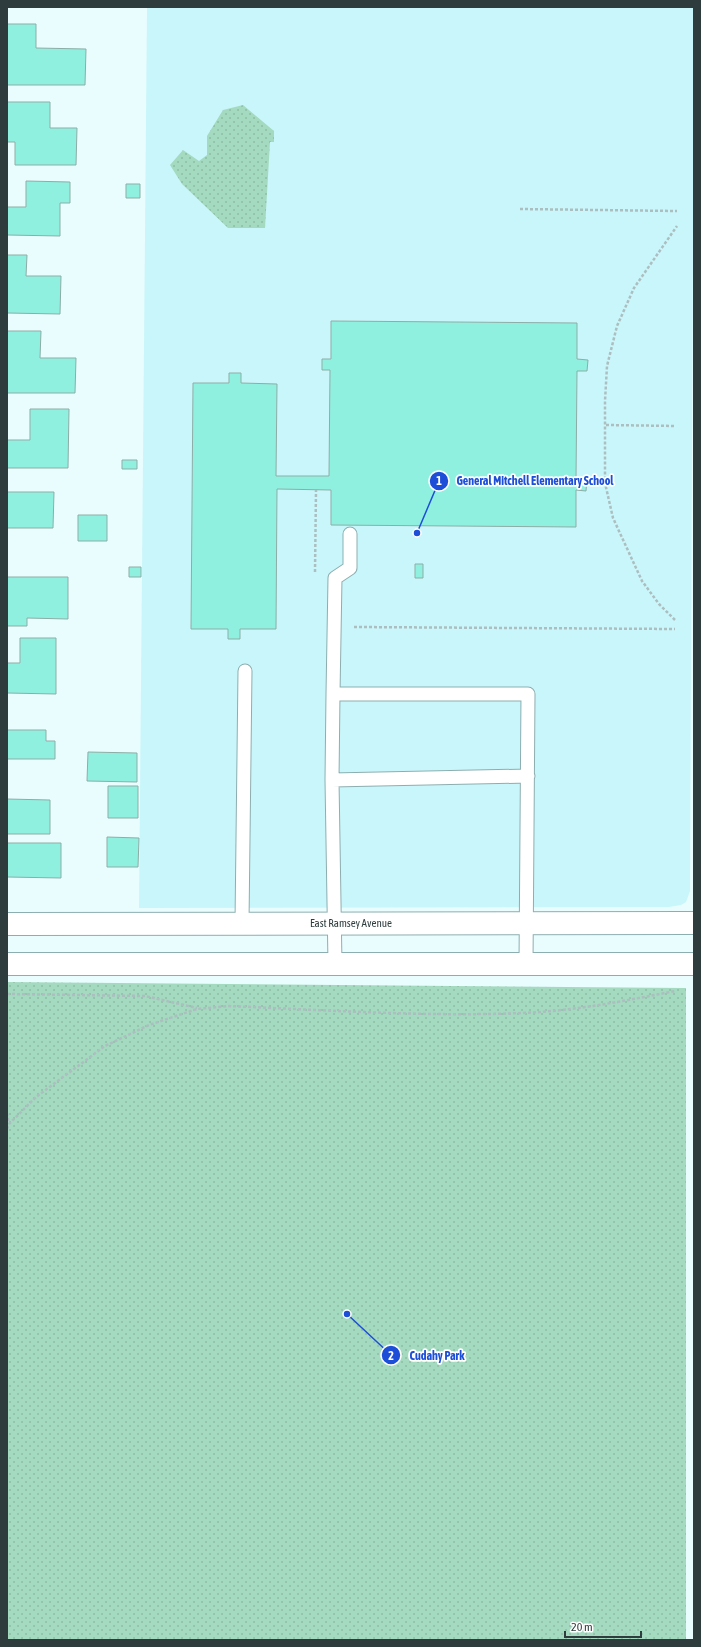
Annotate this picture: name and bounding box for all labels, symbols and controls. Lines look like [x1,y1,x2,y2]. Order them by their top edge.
callout: General Mitchell Elementary School [429,469,622,493]
text: 1 [436,474,442,488]
text: General Mitchell Elementary School [456,474,614,488]
street label: East Ramsey Avenue [310,917,392,929]
callout: Cudahy Park [381,1343,472,1367]
text: 2 [388,1349,394,1363]
text: Cudahy Park [410,1349,465,1363]
scale bar [565,1613,641,1639]
text: 20 m [571,1620,593,1634]

